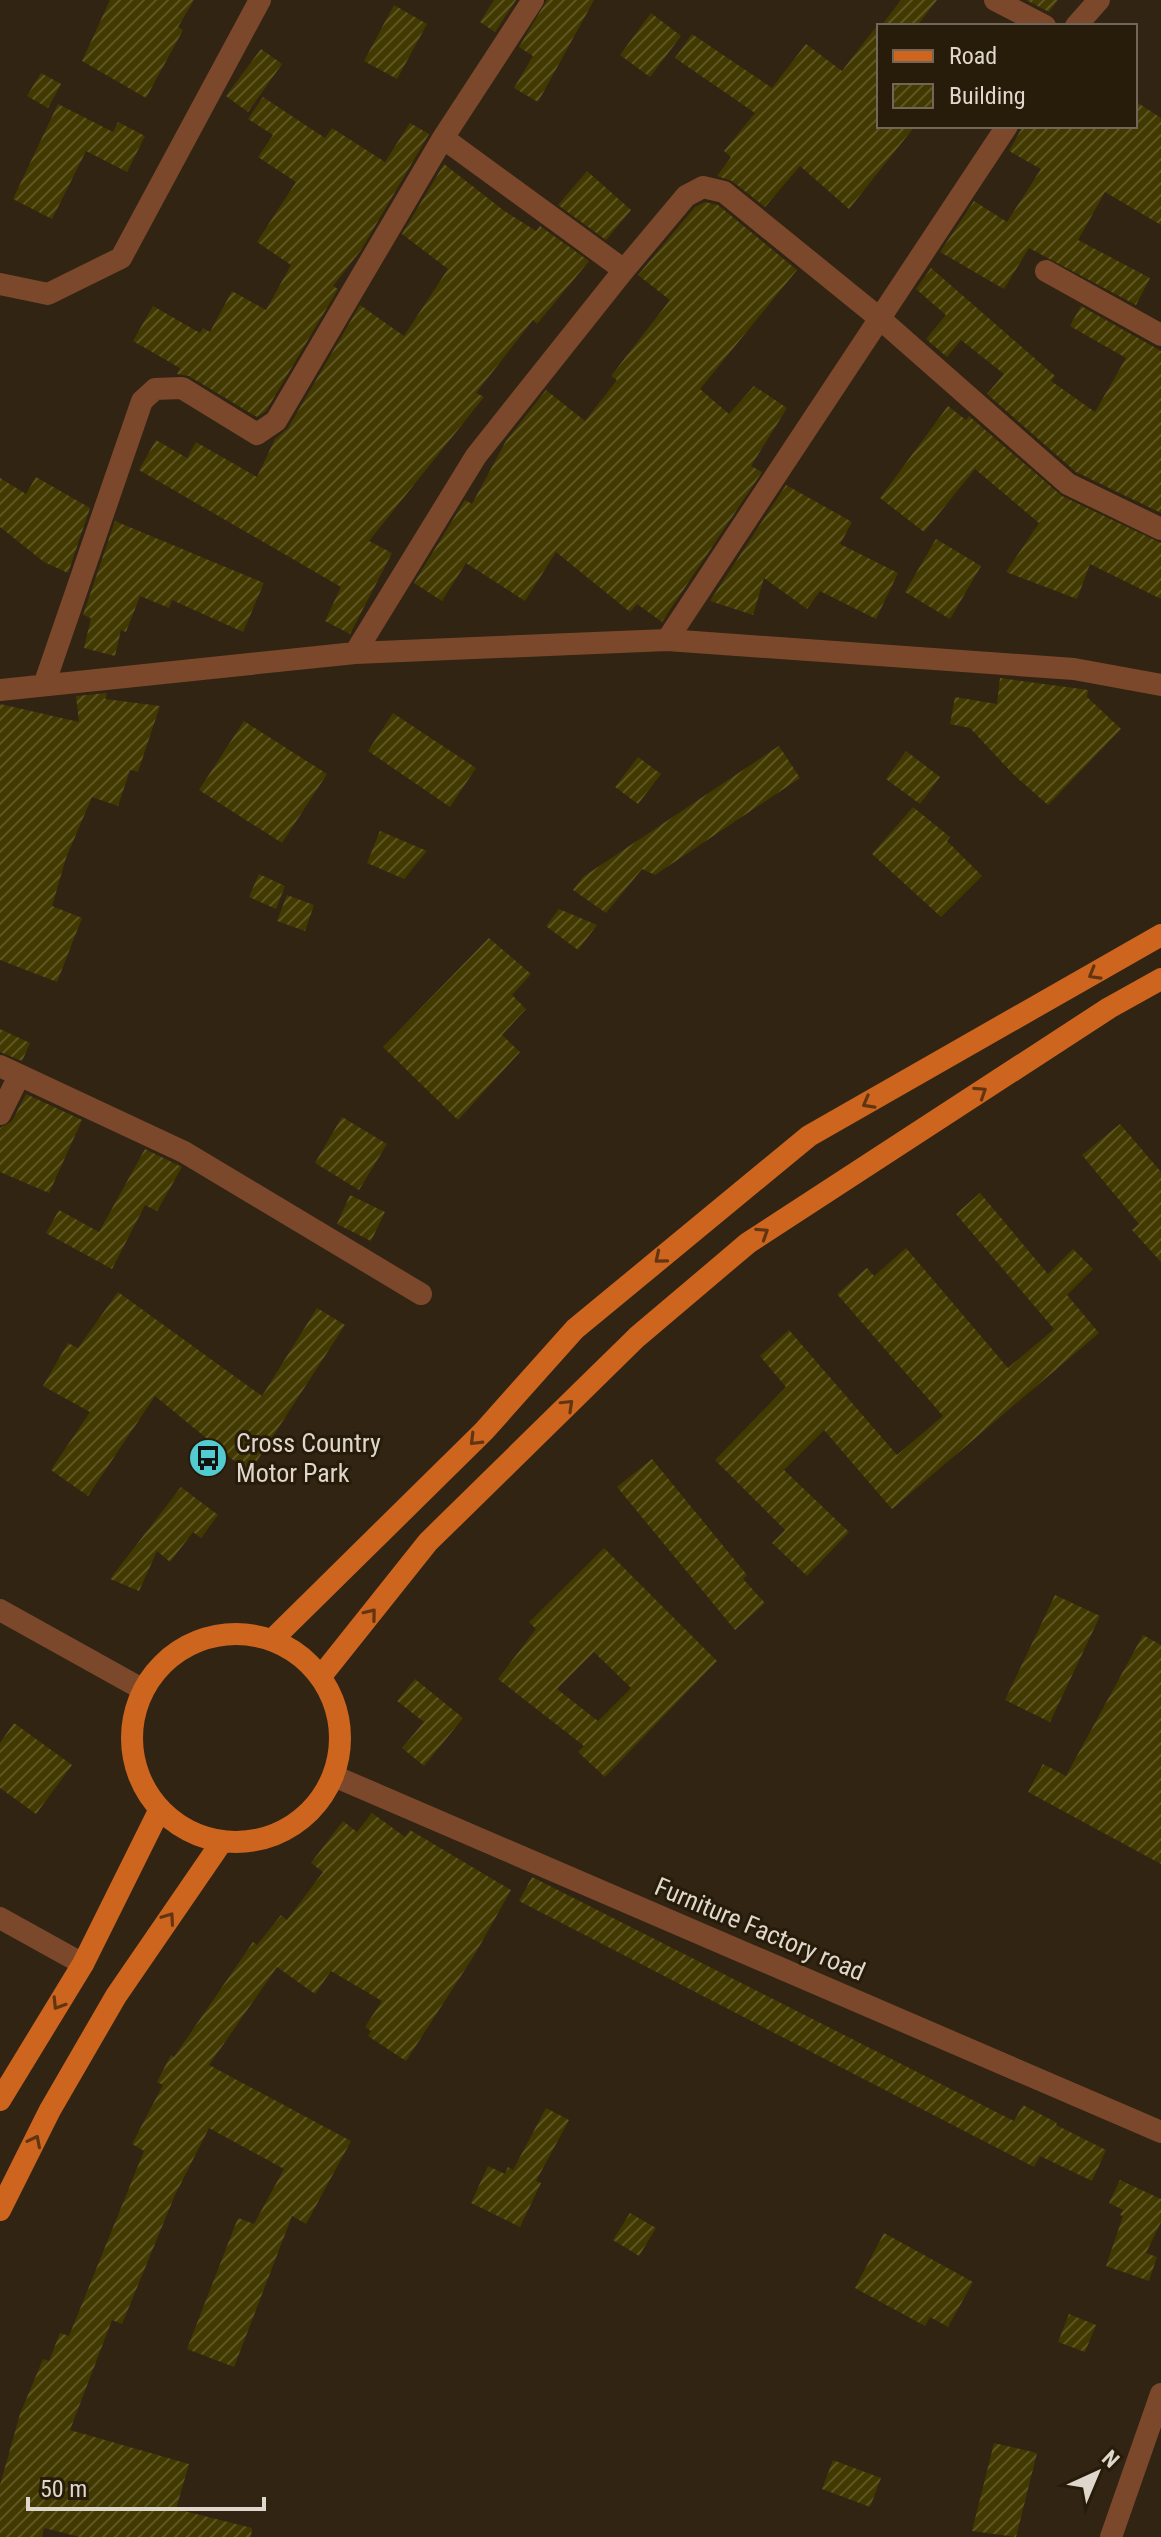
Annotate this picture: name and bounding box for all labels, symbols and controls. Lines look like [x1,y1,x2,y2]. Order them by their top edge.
legend [877,24,1137,128]
text: Road [949,42,997,70]
text: Building [949,82,1026,110]
one-way arrow [1088,964,1103,980]
one-way arrow [973,1087,987,1102]
one-way arrow [862,1093,877,1109]
one-way arrow [754,1228,769,1243]
one-way arrow [655,1248,669,1263]
one-way arrow [559,1400,573,1414]
place label: Cross Country Motor Park [236,1428,381,1488]
one-way arrow [470,1431,484,1445]
bus stop icon: Cross Country Motor Park [187,1437,229,1479]
one-way arrow [361,1608,375,1623]
street label: Furniture Factory road [650,1871,870,1987]
one-way arrow [159,1913,174,1927]
one-way arrow [53,1995,68,2010]
one-way arrow [25,2134,41,2149]
north arrow [1057,2433,1137,2513]
text: N [1097,2445,1124,2473]
scale bar [28,2461,264,2511]
text: 50 m [40,2475,87,2503]

